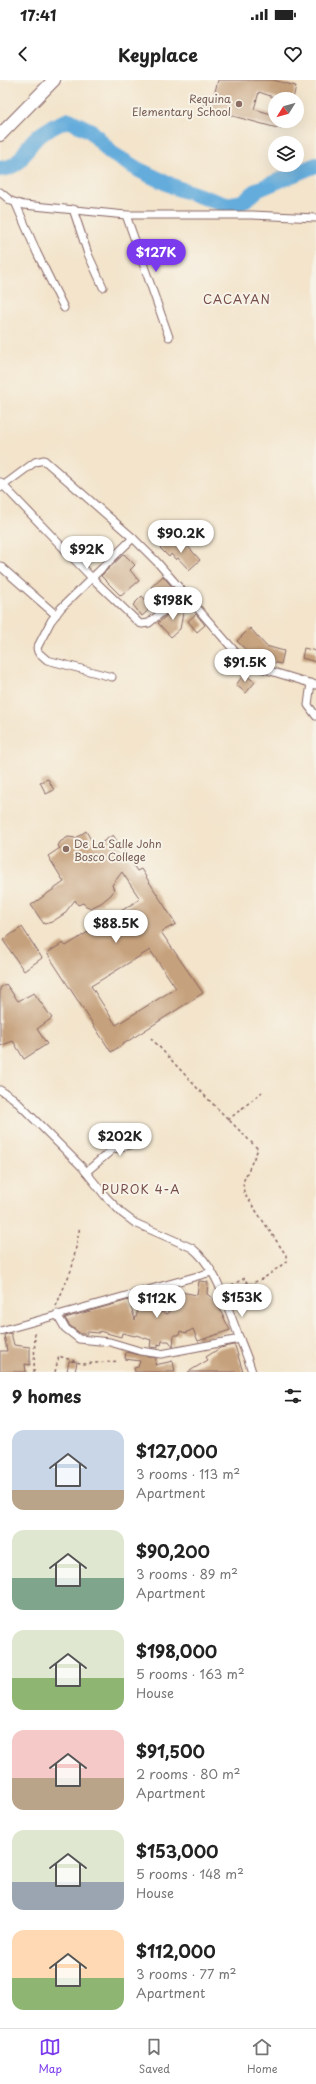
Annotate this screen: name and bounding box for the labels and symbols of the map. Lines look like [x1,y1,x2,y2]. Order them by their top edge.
place label: Requina Elementary School [132,90,231,120]
north arrow [268,92,304,128]
marker: Requina Elementary School [234,99,244,109]
pin: $127K [128,239,184,273]
district label: CACAYAN [203,290,271,308]
pin: $90.2K [148,520,214,554]
pin: $92K [63,536,111,570]
pin: $198K [145,587,201,621]
pin: $91.5K [212,649,278,683]
place label: De La Salle John Bosco College [74,835,162,865]
marker: De La Salle John Bosco College [61,844,71,854]
pin: $88.5K [83,910,149,944]
pin: $202K [92,1123,148,1157]
district label: PUROK 4-A [102,1180,180,1198]
pin: $153K [214,1284,270,1318]
pin: $112K [129,1285,185,1319]

